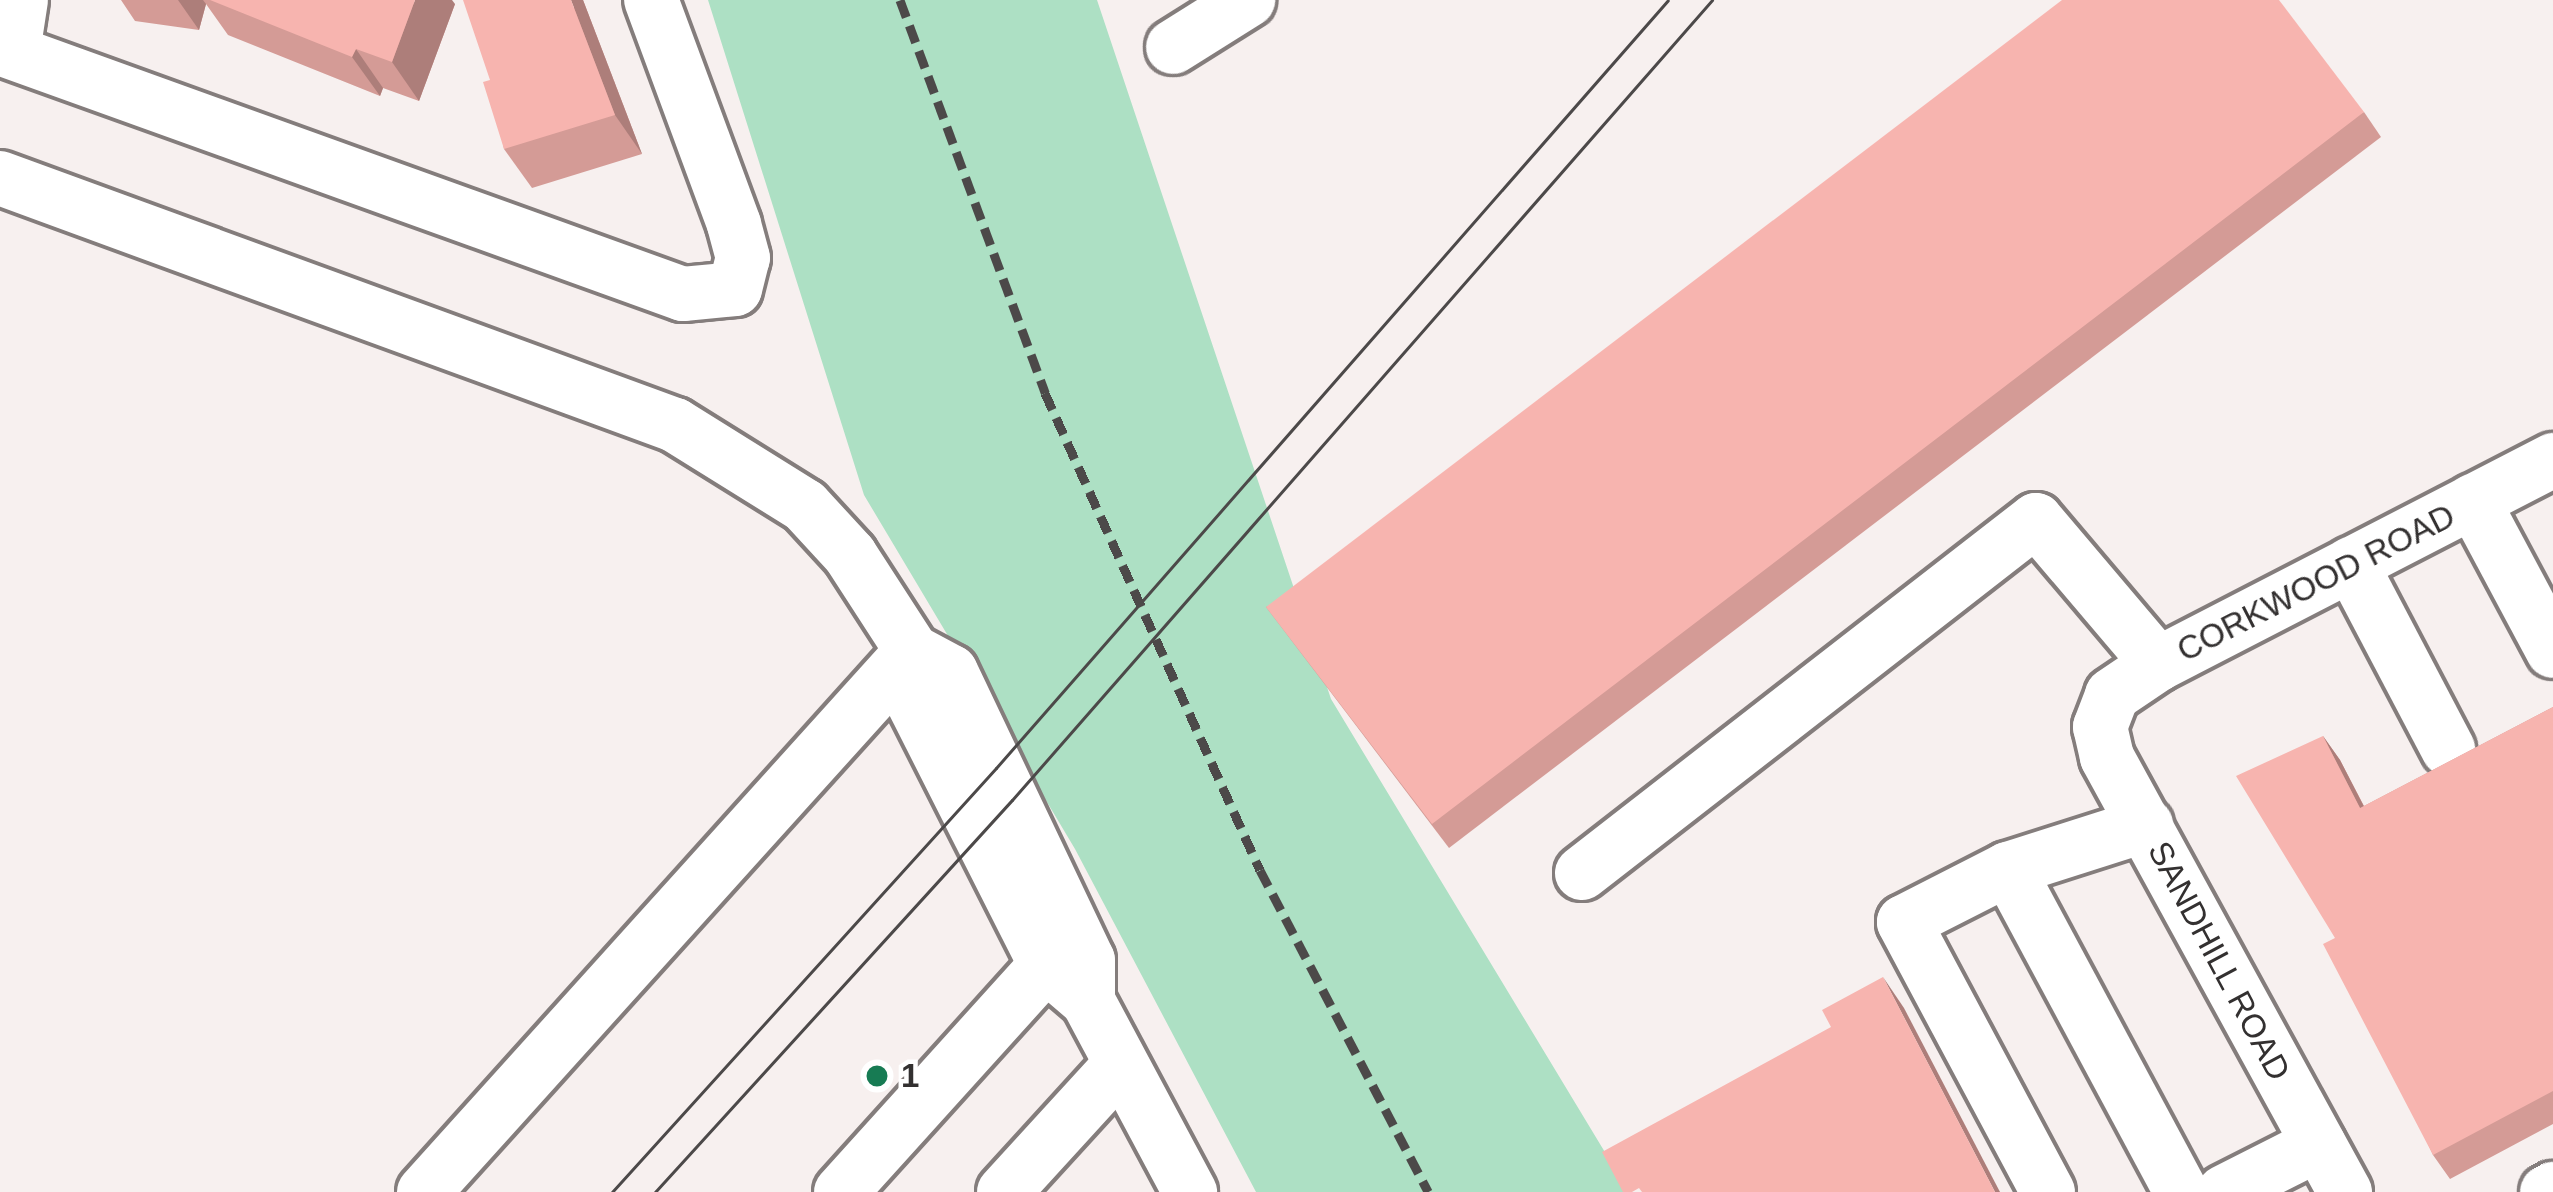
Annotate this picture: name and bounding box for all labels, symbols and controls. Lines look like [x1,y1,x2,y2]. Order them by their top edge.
street label: CORKWOOD ROAD [2171,496,2461,670]
street label: SANDHILL ROAD [2139,834,2299,1088]
place label: 1 [901,1056,919,1096]
marker: 1 [864,1063,890,1089]

